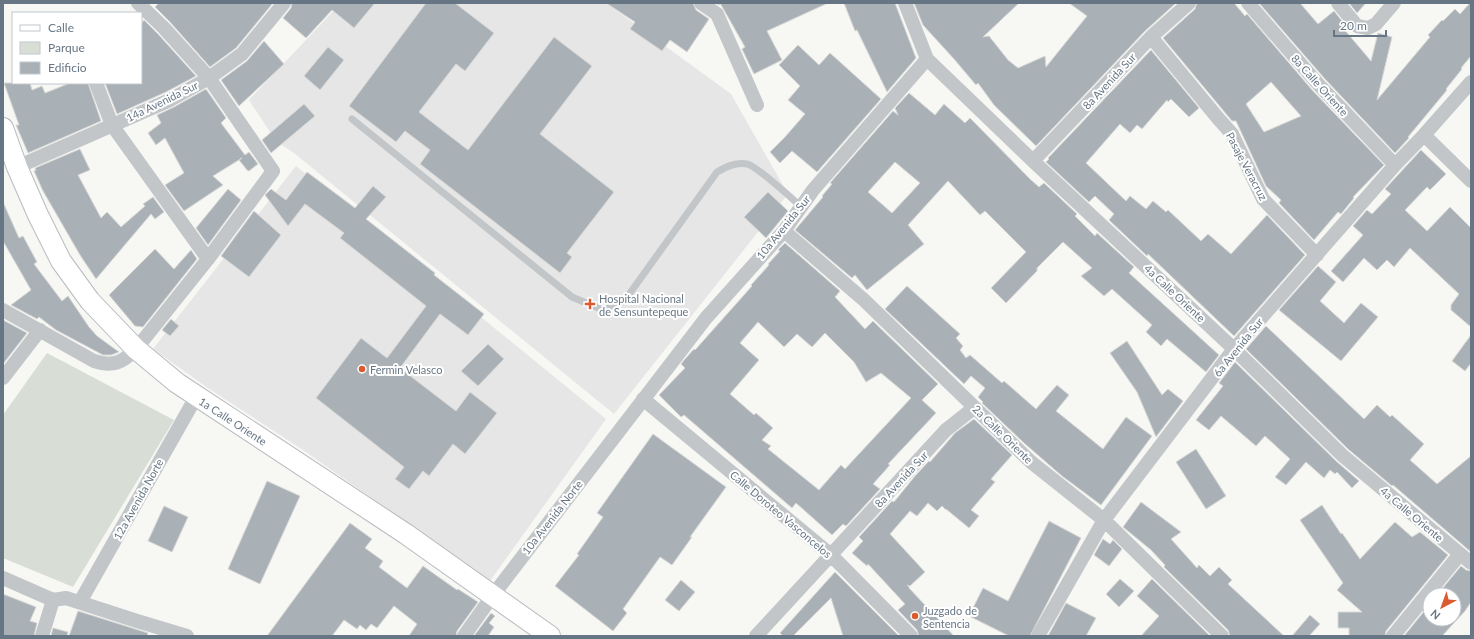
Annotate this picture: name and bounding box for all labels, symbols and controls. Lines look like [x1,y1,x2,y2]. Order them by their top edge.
legend [12,12,142,84]
scale bar [1334,12,1386,38]
text: 20 m [1340,18,1367,33]
text: Calle [48,20,74,35]
text: Parque [48,40,85,55]
street label: 8a Avenida Sur [1080,50,1138,112]
street label: 8a Calle Oriente [1289,52,1351,119]
text: Edificio [48,60,87,75]
street label: 14a Avenida Sur [124,78,200,124]
street label: Pasaje Veracruz [1224,130,1270,202]
street label: 10a Avenida Sur [753,193,813,261]
street label: 4a Calle Oriente [1142,262,1208,325]
place label: Hospital Nacional de Sensuntepeque [599,292,689,318]
marker: Hospital Nacional de Sensuntepeque [584,298,596,310]
street label: 6a Avenida Sur [1210,315,1266,379]
place label: Fermin Velasco [370,363,442,376]
marker: Fermin Velasco [357,364,367,374]
street label: 1a Calle Oriente [197,394,270,448]
street label: 2a Calle Oriente [970,402,1036,466]
street label: 8a Avenida Sur [872,448,930,510]
street label: 12a Avenida Norte [110,456,166,542]
street label: Calle Doroteo Vasconcelos [728,468,835,560]
street label: 10a Avenida Norte [519,477,585,557]
street label: 4a Calle Oriente [1378,484,1446,544]
north arrow [1422,587,1462,627]
place label: Juzgado de Sentencia [923,604,977,630]
text: N [1428,607,1443,623]
marker: Juzgado de Sentencia [910,611,920,621]

